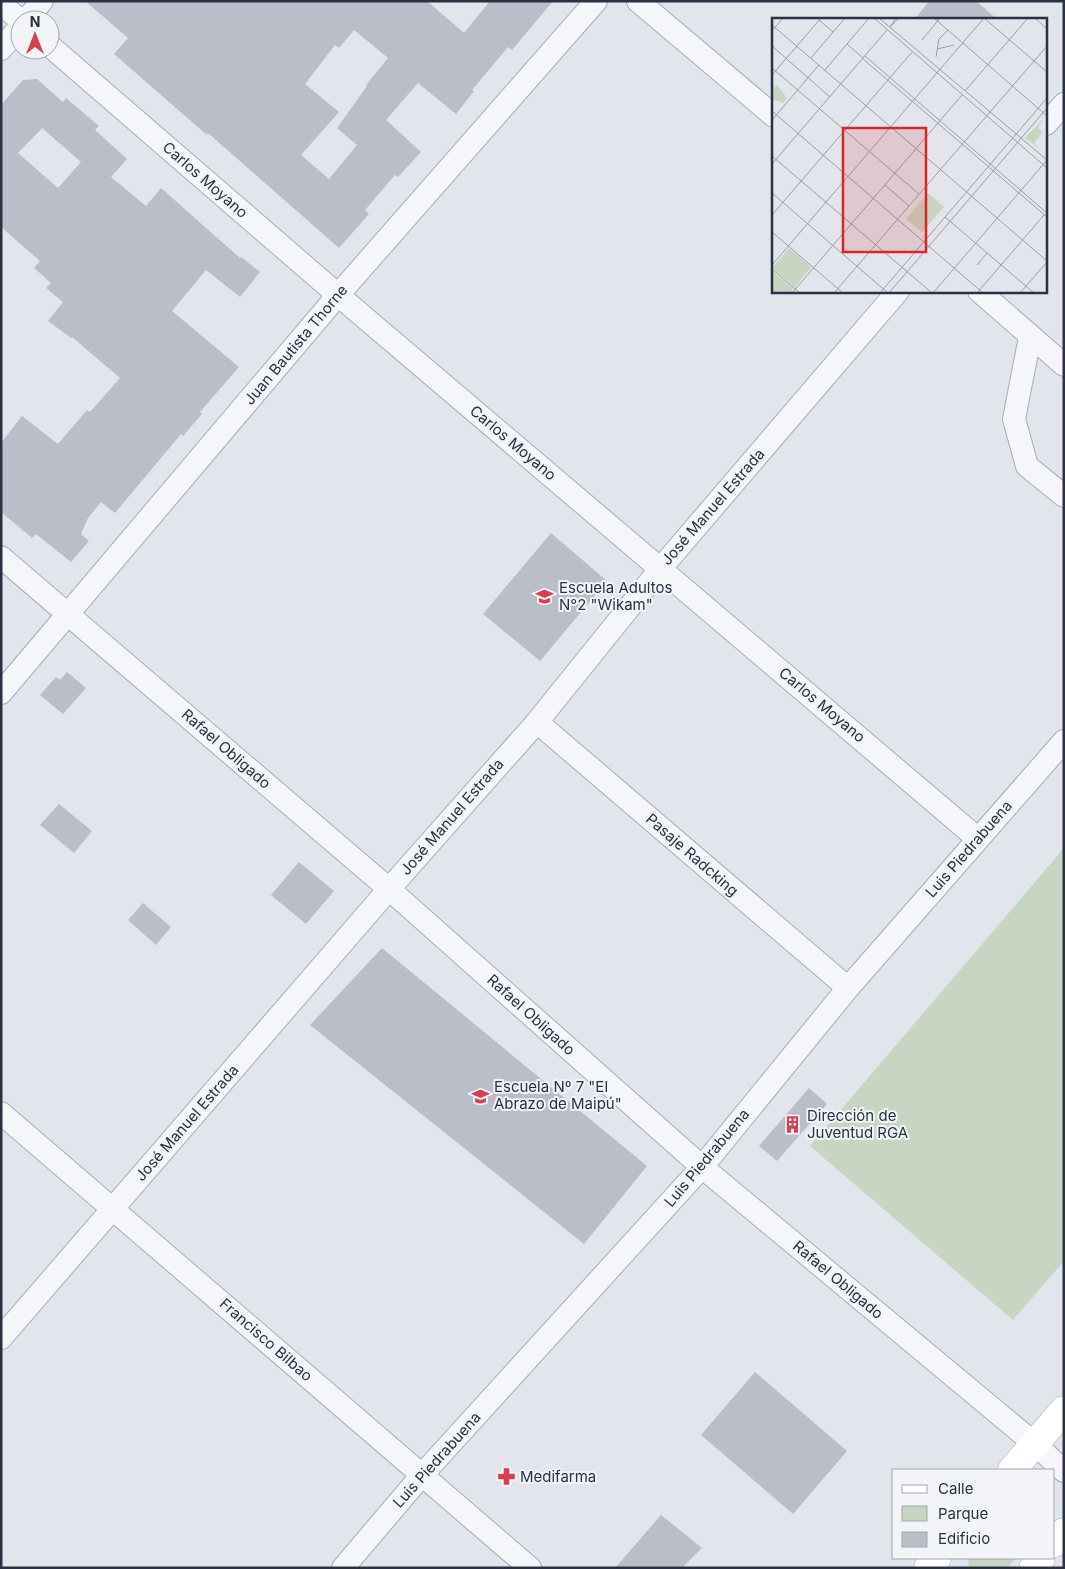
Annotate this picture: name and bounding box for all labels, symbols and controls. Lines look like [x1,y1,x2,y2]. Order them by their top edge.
north arrow [10,10,60,60]
text: N [30,13,40,30]
inset map [772,18,1048,292]
street label: Carlos Moyano [159,137,252,222]
street label: Juan Bautista Thorne [240,281,351,409]
street label: Carlos Moyano [466,401,560,484]
street label: José Manuel Estrada [657,444,768,569]
place label: Escuela Adultos N°2 "Wikam" [559,578,672,614]
school or university icon: Escuela Adultos N°2 "Wikam" [535,587,555,607]
street label: Carlos Moyano [775,663,869,746]
street label: Rafael Obligado [178,705,275,793]
street label: José Manuel Estrada [396,754,507,879]
street label: Luis Piedrabuena [921,796,1016,901]
street label: Pasaje Radcking [642,809,743,900]
street label: Rafael Obligado [483,970,579,1059]
street label: José Manuel Estrada [131,1060,242,1185]
place label: Escuela Nº 7 "El Abrazo de Maipú" [494,1077,622,1113]
school or university icon: Escuela Nº 7 "El Abrazo de Maipú" [470,1086,490,1106]
street label: Luis Piedrabuena [660,1105,753,1211]
place label: Dirección de Juventud RGA [807,1106,908,1142]
building icon: Dirección de Juventud RGA [783,1115,803,1135]
street label: Rafael Obligado [789,1236,887,1323]
street label: Francisco Bilbao [216,1294,317,1385]
street label: Luis Piedrabuena [389,1408,485,1512]
pharmacy icon: Medifarma [496,1467,516,1487]
place label: Medifarma [520,1467,596,1486]
legend [892,1469,1055,1559]
text: Calle [938,1479,973,1498]
text: Parque [938,1504,988,1523]
text: Edificio [938,1529,990,1548]

